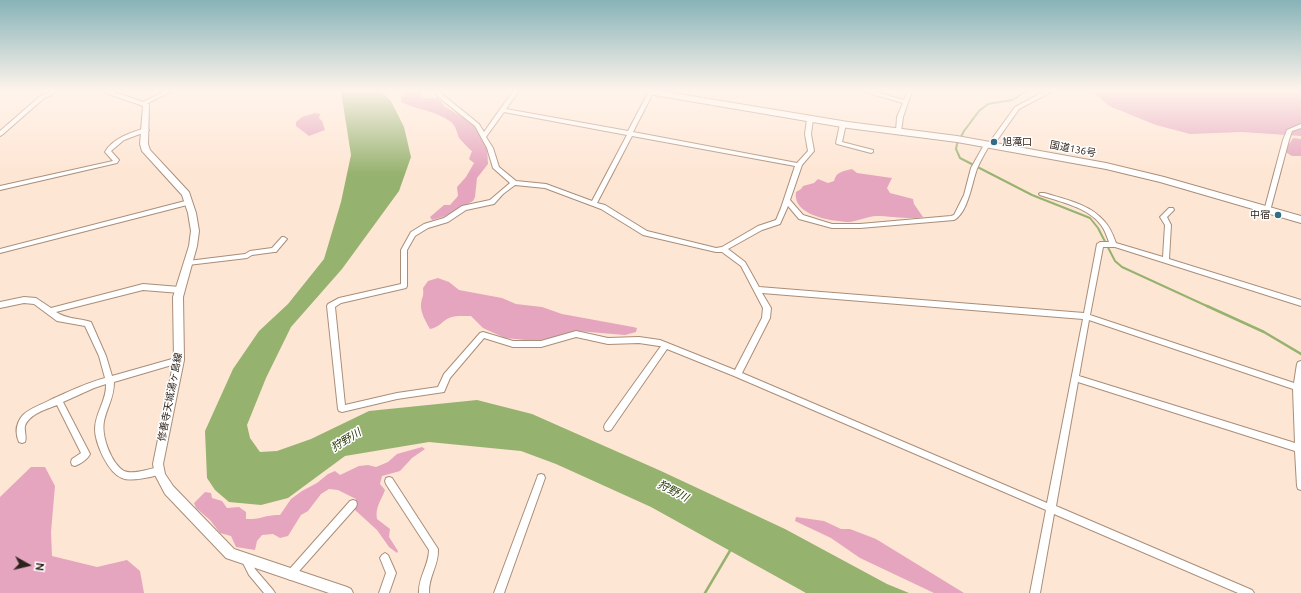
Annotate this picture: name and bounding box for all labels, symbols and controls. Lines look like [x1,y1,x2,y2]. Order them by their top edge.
place label: 旭滝口 [1002,136,1032,148]
marker: 旭滝口 [989,137,999,147]
street label: 国道136号 [1049,139,1097,159]
place label: 中宿 [1250,209,1270,221]
marker: 中宿 [1273,210,1283,220]
street label: 修善寺天城湯ヶ島線 [156,352,184,442]
water label: 狩野川 [329,426,363,454]
water label: 狩野川 [655,478,691,504]
north arrow [8,545,48,585]
text: N [33,562,46,572]

